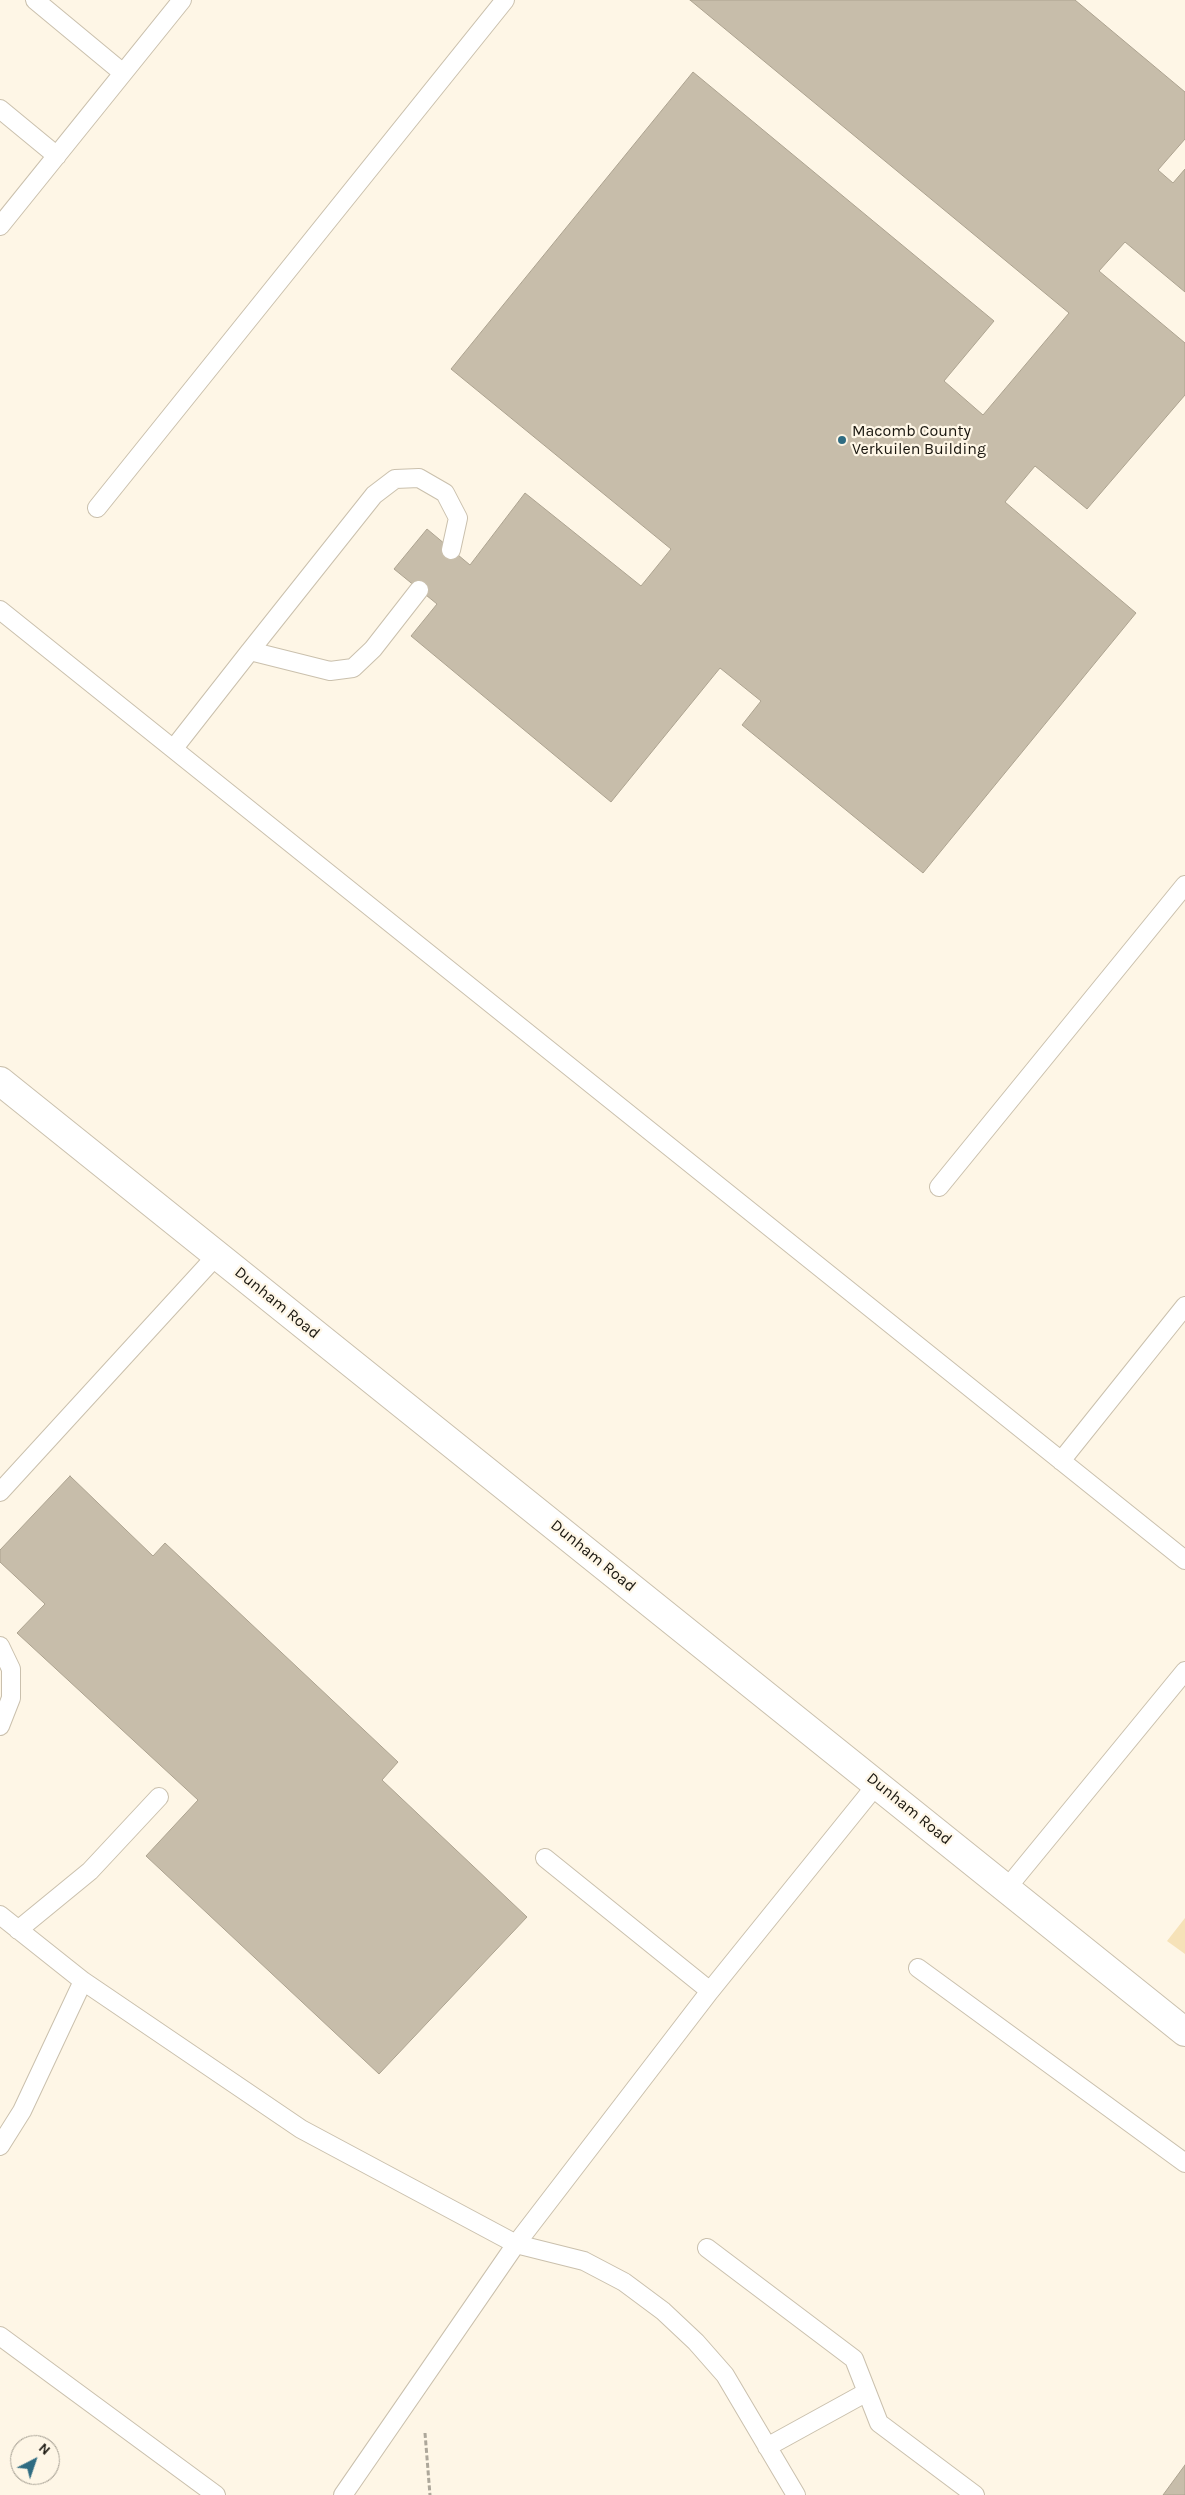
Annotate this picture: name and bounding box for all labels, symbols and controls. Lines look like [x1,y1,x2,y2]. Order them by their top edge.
place label: Macomb County Verkuilen Building [852,421,986,459]
marker: Macomb County Verkuilen Building [836,434,848,446]
street label: Dunham Road [231,1263,323,1343]
street label: Dunham Road [547,1516,639,1596]
street label: Dunham Road [863,1769,955,1849]
north arrow [10,2435,60,2485]
text: N [35,2439,54,2459]

